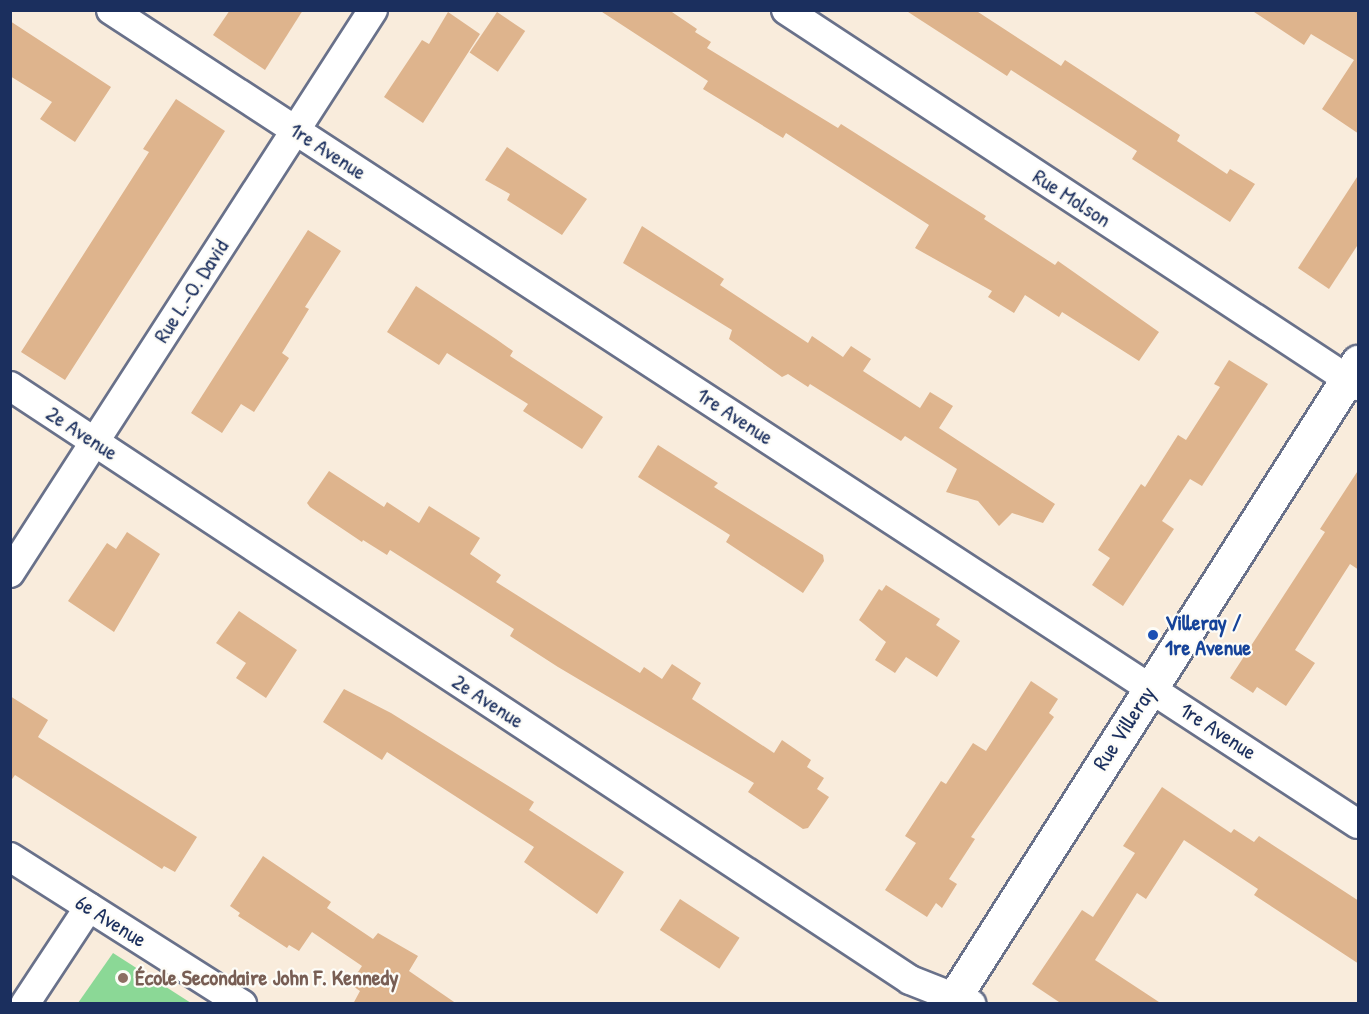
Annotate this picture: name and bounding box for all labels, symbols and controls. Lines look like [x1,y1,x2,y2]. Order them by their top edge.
street label: 1re Avenue [285,116,371,186]
street label: Rue Molson [1028,163,1116,233]
street label: Rue L.-O. David [148,234,234,348]
street label: 1re Avenue [692,381,778,451]
street label: 2e Avenue [41,400,123,466]
place label: Villeray / 1re Avenue [1165,609,1251,660]
marker: Villeray / 1re Avenue [1146,628,1160,642]
street label: 2e Avenue [447,668,529,734]
street label: Rue Villeray [1087,681,1161,775]
street label: 1re Avenue [1175,696,1261,766]
street label: 6e Avenue [71,889,151,953]
place label: École Secondaire John F. Kennedy [135,965,398,991]
marker: École Secondaire John F. Kennedy [116,971,130,985]

